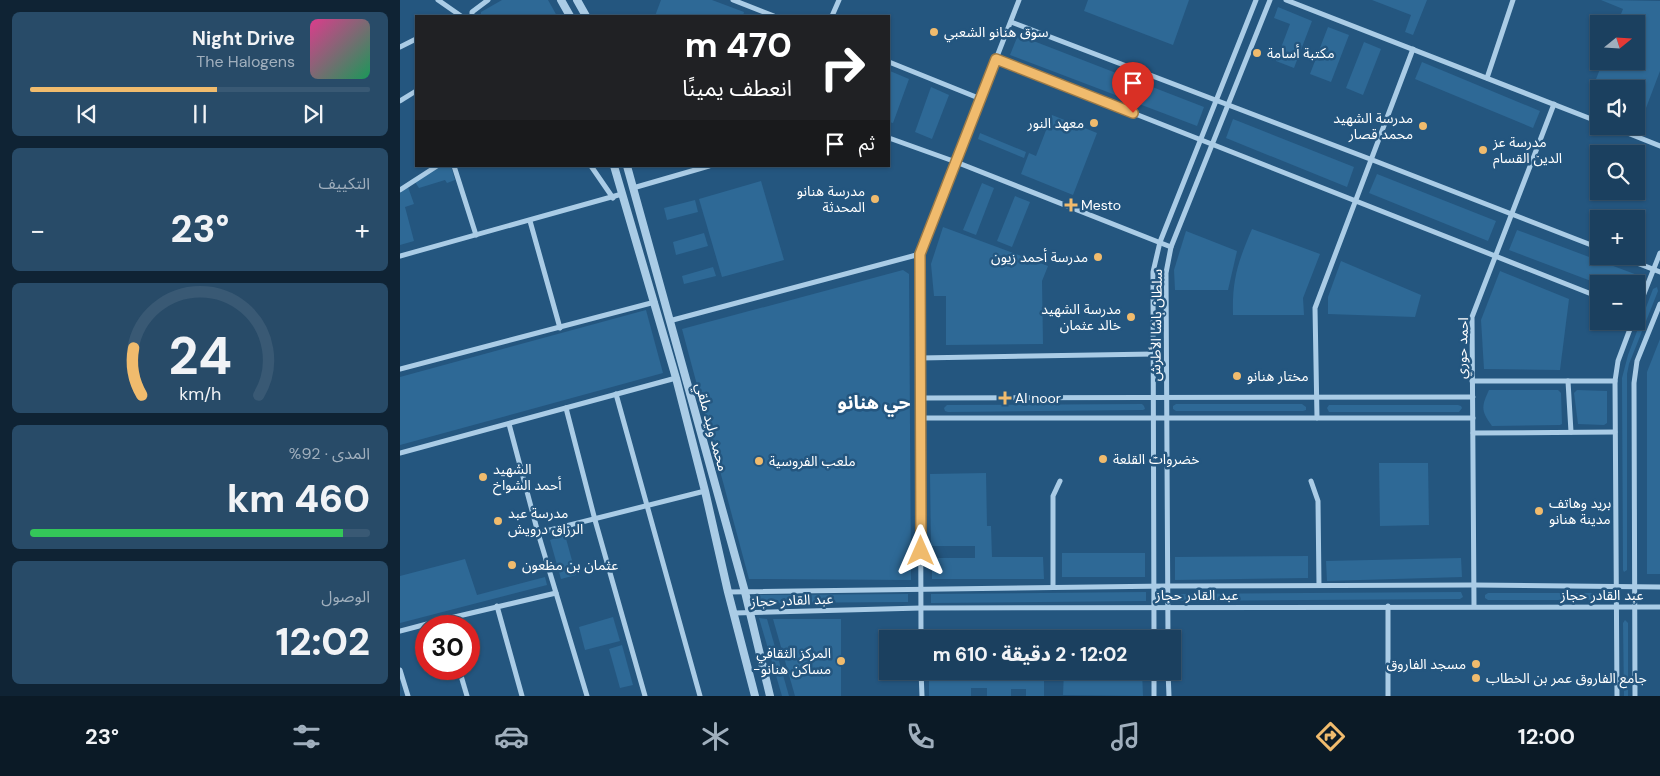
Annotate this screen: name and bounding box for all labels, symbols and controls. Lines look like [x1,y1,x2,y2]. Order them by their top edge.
north arrow [1590,15,1645,70]
map controls [1590,15,1645,330]
text: 470 m [685,22,792,68]
place label: سوق هنانو الشعبي [944,23,1048,43]
text: Night Drive [192,26,295,51]
marker: سوق هنانو الشعبي [928,26,940,38]
icon: right [810,35,875,100]
place label: مكتبة أسامة [1267,44,1335,62]
marker: مكتبة أسامة [1251,47,1263,59]
text: The Halogens [196,51,295,72]
pin [1112,62,1154,113]
icon: arrive [1119,69,1147,97]
text: انعطف يمينًا [682,74,792,103]
button: sound [1590,80,1645,135]
icon: previous [73,100,101,128]
icon: pause [186,100,214,128]
icon: next [299,100,327,128]
place label: مدرسة الشهيد محمد قصار [1333,109,1413,143]
place label: معهد النور [1027,114,1084,132]
marker: معهد النور [1088,117,1100,129]
marker: مدرسة الشهيد محمد قصار [1417,120,1429,132]
icon: arrive [821,130,849,158]
text: ثم [859,131,875,156]
place label: مدرسة عز الدين القسام [1492,133,1562,169]
marker: مدرسة عز الدين القسام [1477,144,1489,156]
button: search [1590,145,1645,200]
text: التكييف [318,173,370,194]
place label: مدرسة هنانو المحدثة [797,182,865,216]
marker: مدرسة هنانو المحدثة [869,193,881,205]
place label: Mesto [1081,196,1121,214]
marker: Mesto [1065,199,1077,211]
text: 23° [171,204,229,254]
button: + [1590,210,1645,265]
text: − [30,212,45,249]
text: + [355,212,370,249]
place label: مدرسة أحمد زيون [991,248,1088,266]
marker: مدرسة أحمد زيون [1092,251,1104,263]
street label: سلطان باشا الأطرش [1146,269,1166,381]
button: − [1590,275,1645,330]
place label: مدرسة الشهيد خالد عثمان [1041,300,1121,334]
marker: مدرسة الشهيد خالد عثمان [1125,311,1137,323]
street label: احمد حوري [1452,317,1474,379]
text: 24 [168,322,232,390]
place label: مختار هنانو [1247,367,1309,385]
marker: مختار هنانو [1231,370,1243,382]
street label: محمد وليد ملقي [689,381,732,474]
text: km/h [179,382,221,406]
place label: Al noor [1015,389,1061,407]
district label: حي هنانو [837,390,911,417]
marker: Al noor [999,392,1011,404]
text: المدى · 92% [289,443,370,464]
place label: خضروات القلعة [1113,450,1200,468]
place label: ملعب الفروسية [769,452,856,470]
marker: خضروات القلعة [1097,453,1109,465]
marker: ملعب الفروسية [753,455,765,467]
place label: الشهيد أحمد الشواخ [493,460,562,496]
marker: الشهيد أحمد الشواخ [477,471,489,483]
text: 460 km [227,474,370,524]
place label: بريد وهاتف مدينة هنانو [1549,494,1611,528]
place label: مدرسة عبد الرزاق درويش [508,504,583,538]
marker: بريد وهاتف مدينة هنانو [1533,505,1545,517]
marker: مدرسة عبد الرزاق درويش [492,515,504,527]
position arrow [894,524,946,576]
place label: عثمان بن مظعون [522,556,618,574]
marker: عثمان بن مظعون [506,559,518,571]
text: الوصول [321,586,370,607]
street label: عبد القادر حجاز [1155,586,1238,604]
street label: عبد القادر حجاز [1560,586,1643,604]
street label: عبد القادر حجاز [749,590,834,610]
speed limit sign: 30 [415,615,480,680]
text: 12:02 [275,617,370,667]
text: 12:02 · 2 دقيقة · 610 m [933,642,1127,667]
place label: المركز الثقافي -مساكن هنانو [753,644,831,678]
marker: المركز الثقافي -مساكن هنانو [835,655,847,667]
place label: مسجد الفاروق [1386,655,1466,673]
marker: مسجد الفاروق [1470,658,1482,670]
place label: جامع الفاروق عمر بن الخطاب [1486,669,1647,689]
marker: جامع الفاروق عمر بن الخطاب [1470,672,1482,684]
icon: filters [289,719,324,754]
icon: car [494,719,529,754]
icon: climate [698,719,733,754]
icon: phone [903,719,938,754]
icon: music [1108,719,1143,754]
icon: directions [1313,719,1348,754]
text: 23° [85,722,119,751]
text: 12:00 [1518,722,1575,751]

